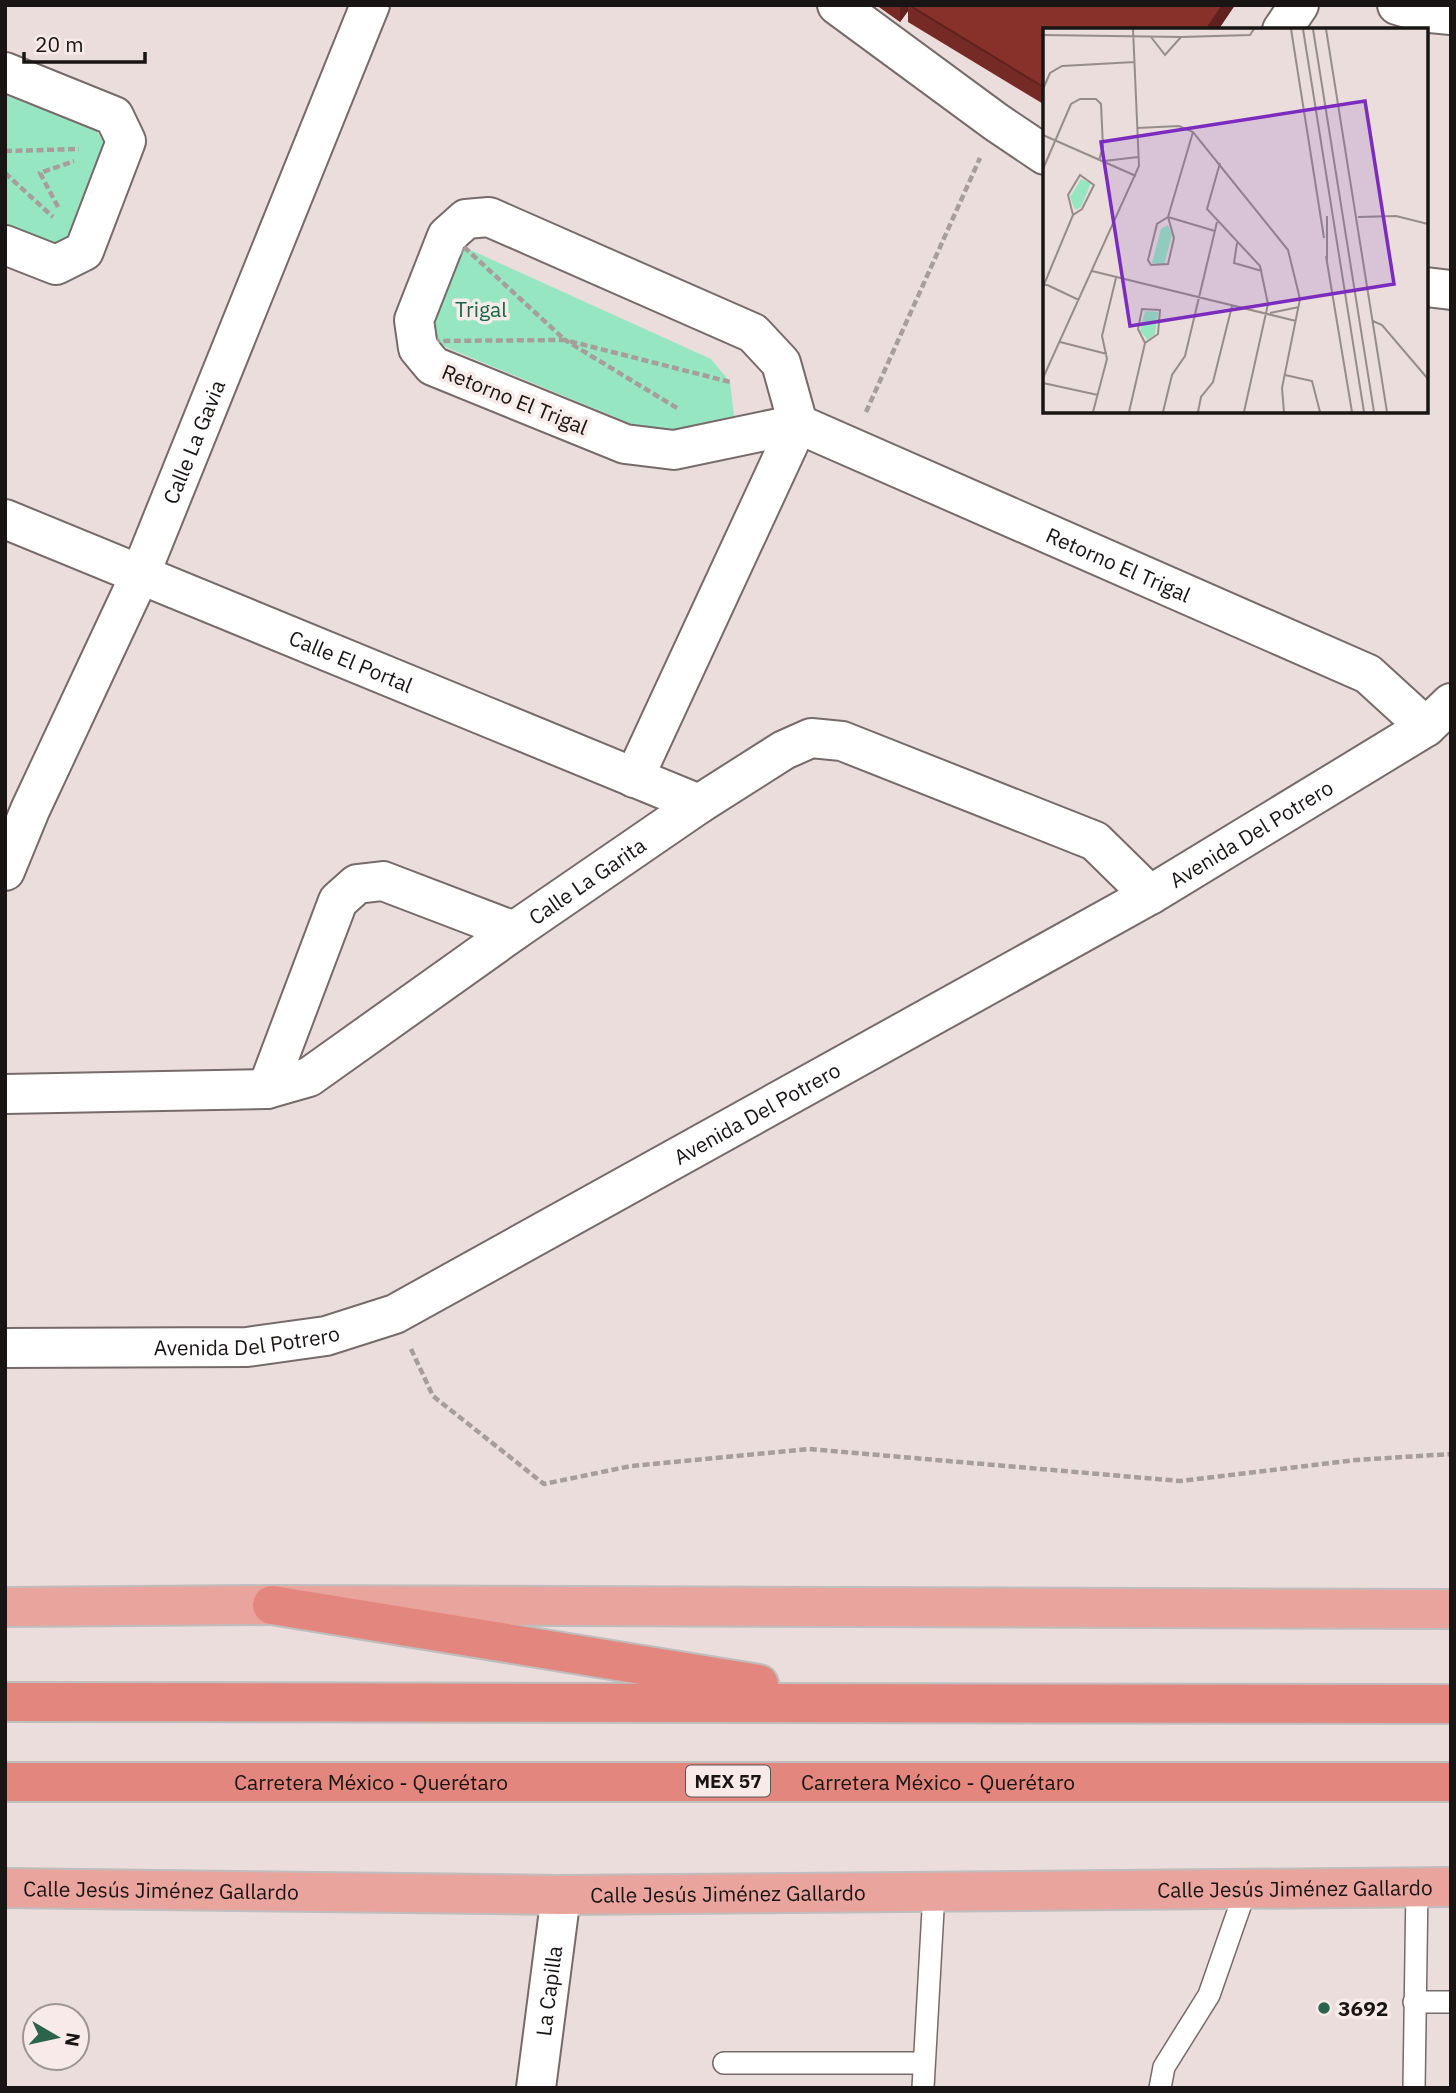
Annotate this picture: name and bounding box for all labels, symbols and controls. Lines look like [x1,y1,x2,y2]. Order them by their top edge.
scale bar [24,21,145,65]
inset map [1043,28,1428,413]
text: 20 m [35,30,84,58]
park label: Trigal [455,295,507,323]
street label: Retorno El Trigal [438,357,592,441]
street label: Calle La Gavia [156,376,231,508]
street label: Retorno El Trigal [1042,521,1195,609]
street label: Calle El Portal [285,623,417,699]
street label: Avenida Del Potrero [1164,773,1338,894]
street label: Calle La Garita [523,831,651,931]
street label: Avenida Del Potrero [668,1056,845,1171]
street label: Avenida Del Potrero [154,1319,343,1361]
road number: MEX 57 [686,1765,770,1796]
street label: Carretera México - Querétaro [234,1768,508,1796]
street label: Carretera México - Querétaro [801,1768,1075,1796]
street label: Calle Jesús Jiménez Gallardo [1157,1873,1433,1904]
street label: Calle Jesús Jiménez Gallardo [23,1874,299,1906]
street label: Calle Jesús Jiménez Gallardo [590,1878,866,1909]
street label: La Capilla [529,1944,568,2038]
place label: 3692 [1338,1994,1388,2022]
marker: 3692 [1316,2000,1332,2016]
north arrow [21,2002,91,2072]
text: N [60,2031,86,2048]

